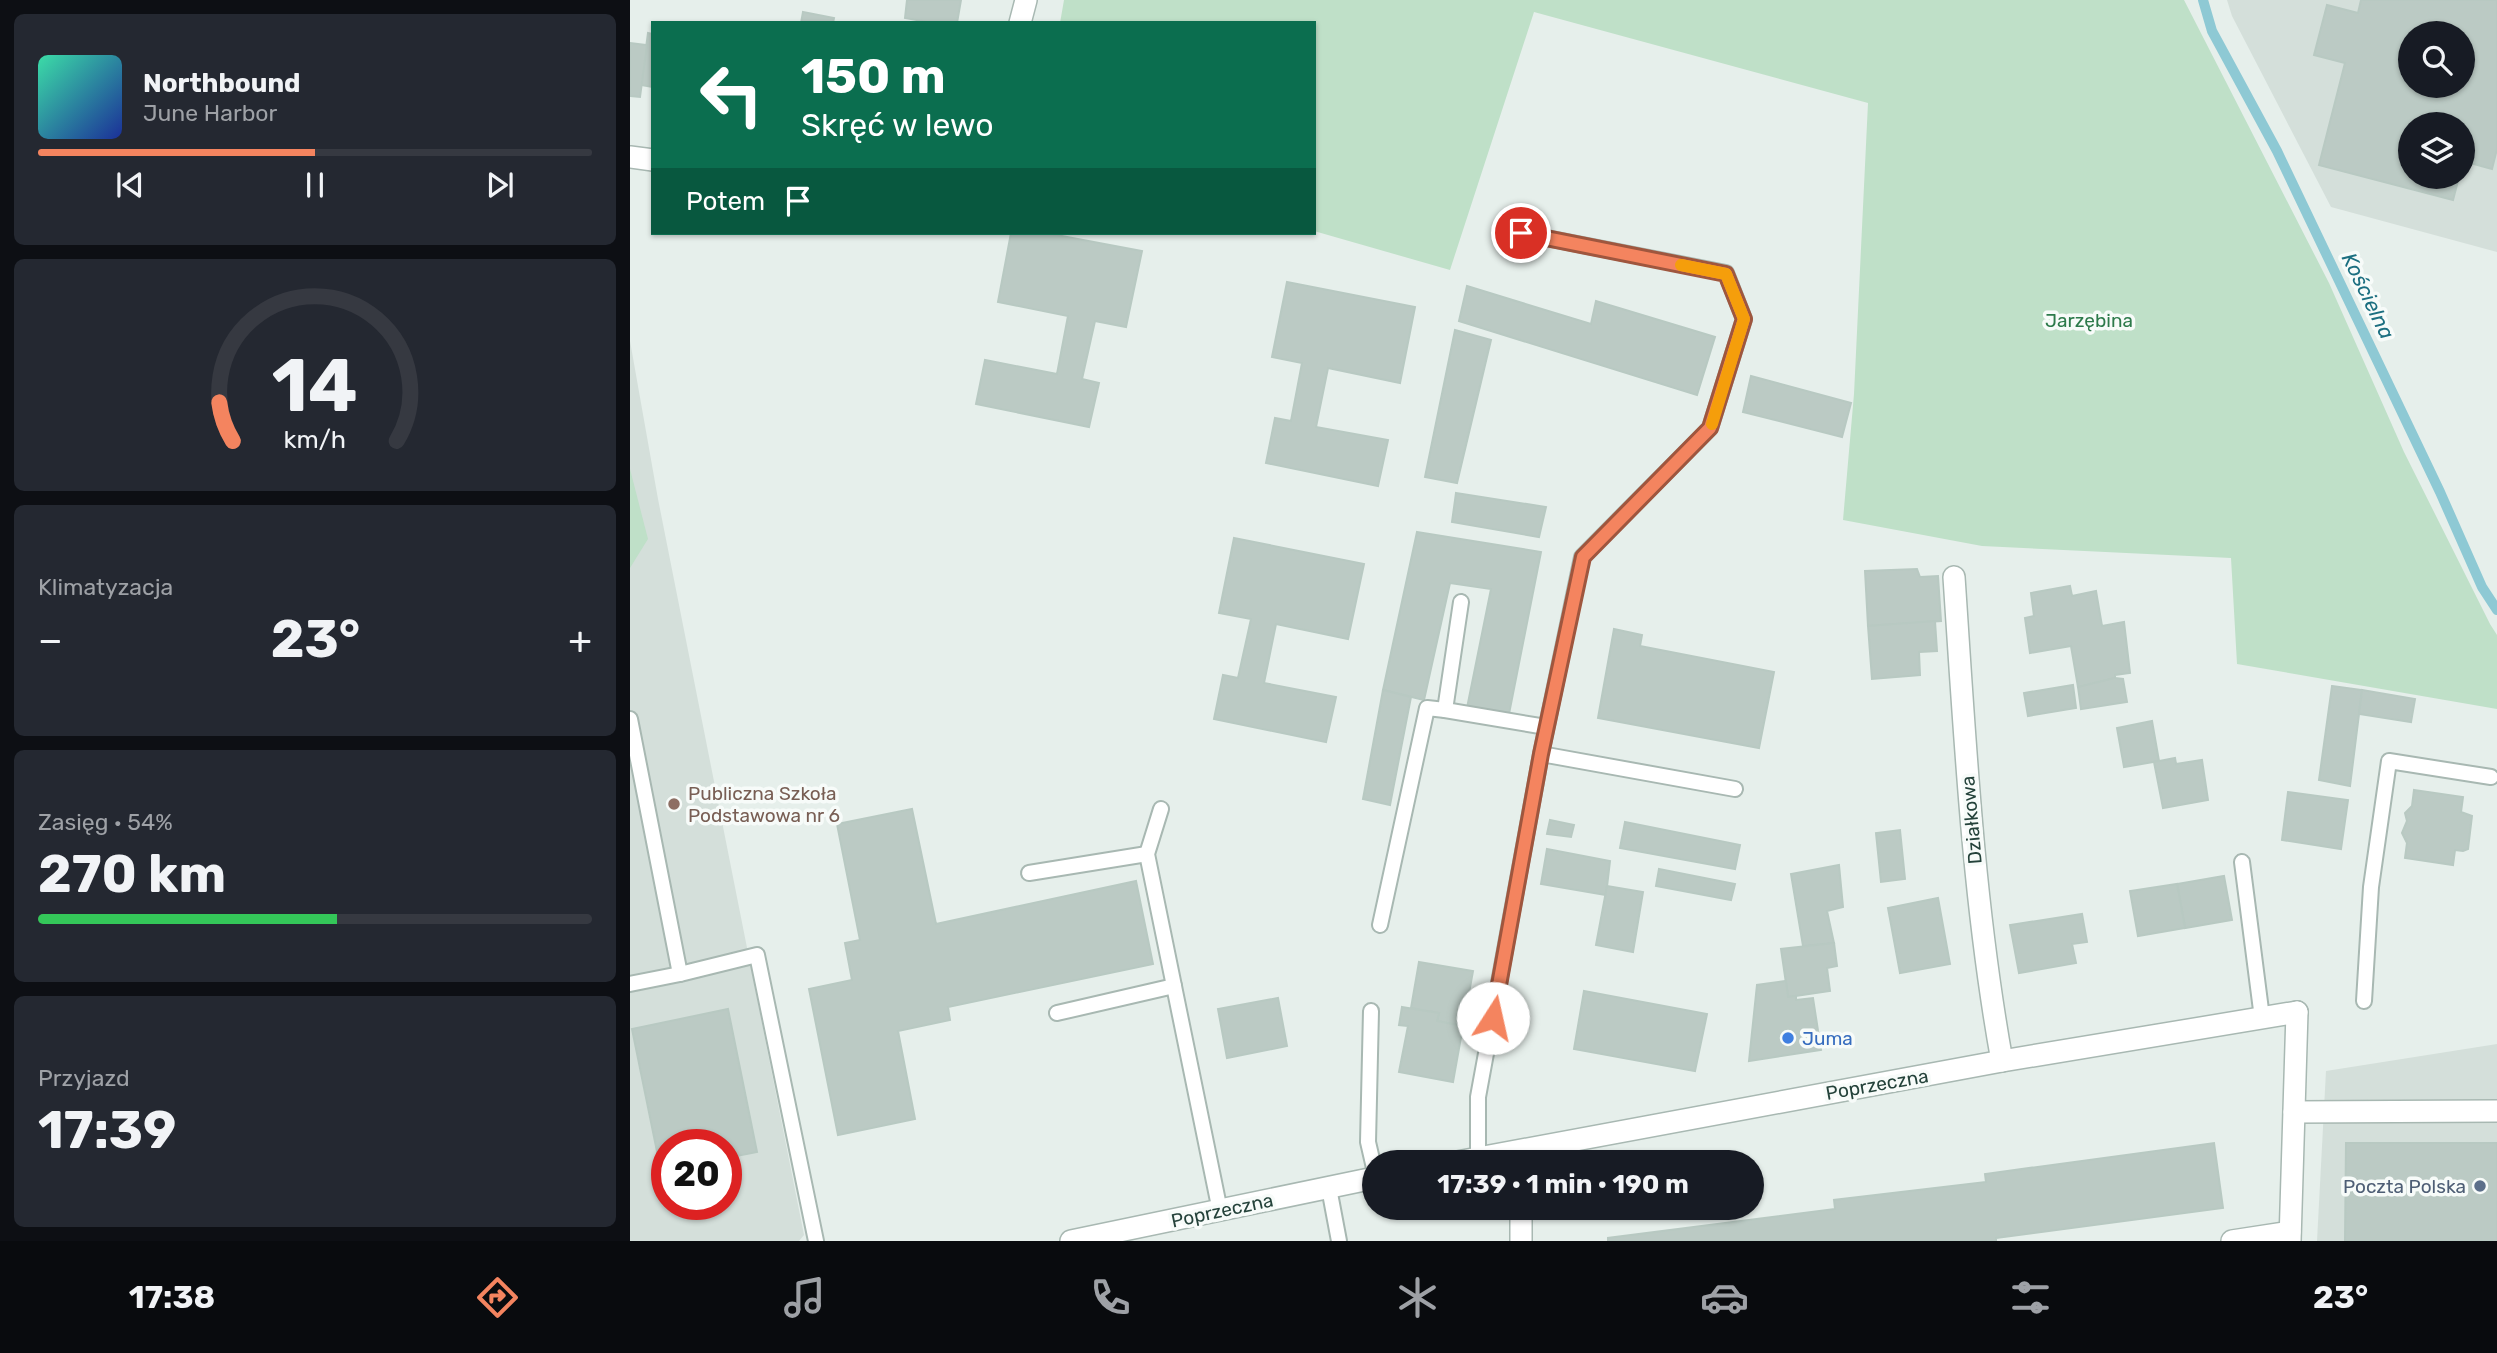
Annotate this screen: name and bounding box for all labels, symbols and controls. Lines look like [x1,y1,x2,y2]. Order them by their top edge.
map controls [2398,21,2475,189]
button: search [2398,21,2475,98]
text: 150 m [801,47,946,105]
icon: left [686,49,777,140]
text: Northbound [143,68,301,99]
text: June Harbor [143,99,277,127]
text: Skręć w lewo [801,106,994,144]
button: layers [2398,112,2475,189]
icon: previous [111,166,149,204]
icon: pause [296,166,334,204]
icon: next [481,166,519,204]
icon: arrive [779,182,817,220]
text: Potem [686,186,765,217]
pin [1491,203,1551,263]
icon: arrive [1502,214,1540,252]
water label: Kościelna [2337,249,2400,343]
park label: Jarzębina [2045,309,2133,332]
text: 14 [272,344,358,430]
text: km/h [284,425,346,454]
text: Klimatyzacja [38,573,173,601]
text: 23° [271,608,360,670]
text: − [38,617,63,663]
text: + [568,617,592,663]
street label: Działkowa [1956,775,1987,865]
place label: Publiczna Szkoła Podstawowa nr 6 [688,782,840,827]
marker: Publiczna Szkoła Podstawowa nr 6 [666,796,682,812]
text: Zasięg · 54% [38,808,173,836]
text: 270 km [38,843,226,905]
position arrow [1456,981,1530,1055]
place label: Juma [1802,1027,1853,1050]
marker: Juma [1780,1030,1796,1046]
text: Przyjazd [38,1064,130,1092]
street label: Poprzeczna [1824,1064,1930,1105]
text: 17:39 [38,1099,176,1161]
speed limit sign: 20 [651,1129,742,1220]
text: 17:39 · 1 min · 190 m [1437,1169,1689,1200]
place label: Poczta Polska [2343,1175,2466,1198]
marker: Poczta Polska [2472,1178,2488,1194]
street label: Poprzeczna [1169,1188,1275,1233]
icon: directions [473,1273,522,1322]
icon: music [780,1273,829,1322]
icon: phone [1086,1273,1135,1322]
icon: climate [1393,1273,1442,1322]
icon: car [1700,1273,1749,1322]
icon: filters [2006,1273,2055,1322]
text: 17:38 [129,1278,215,1316]
text: 23° [2313,1278,2368,1316]

